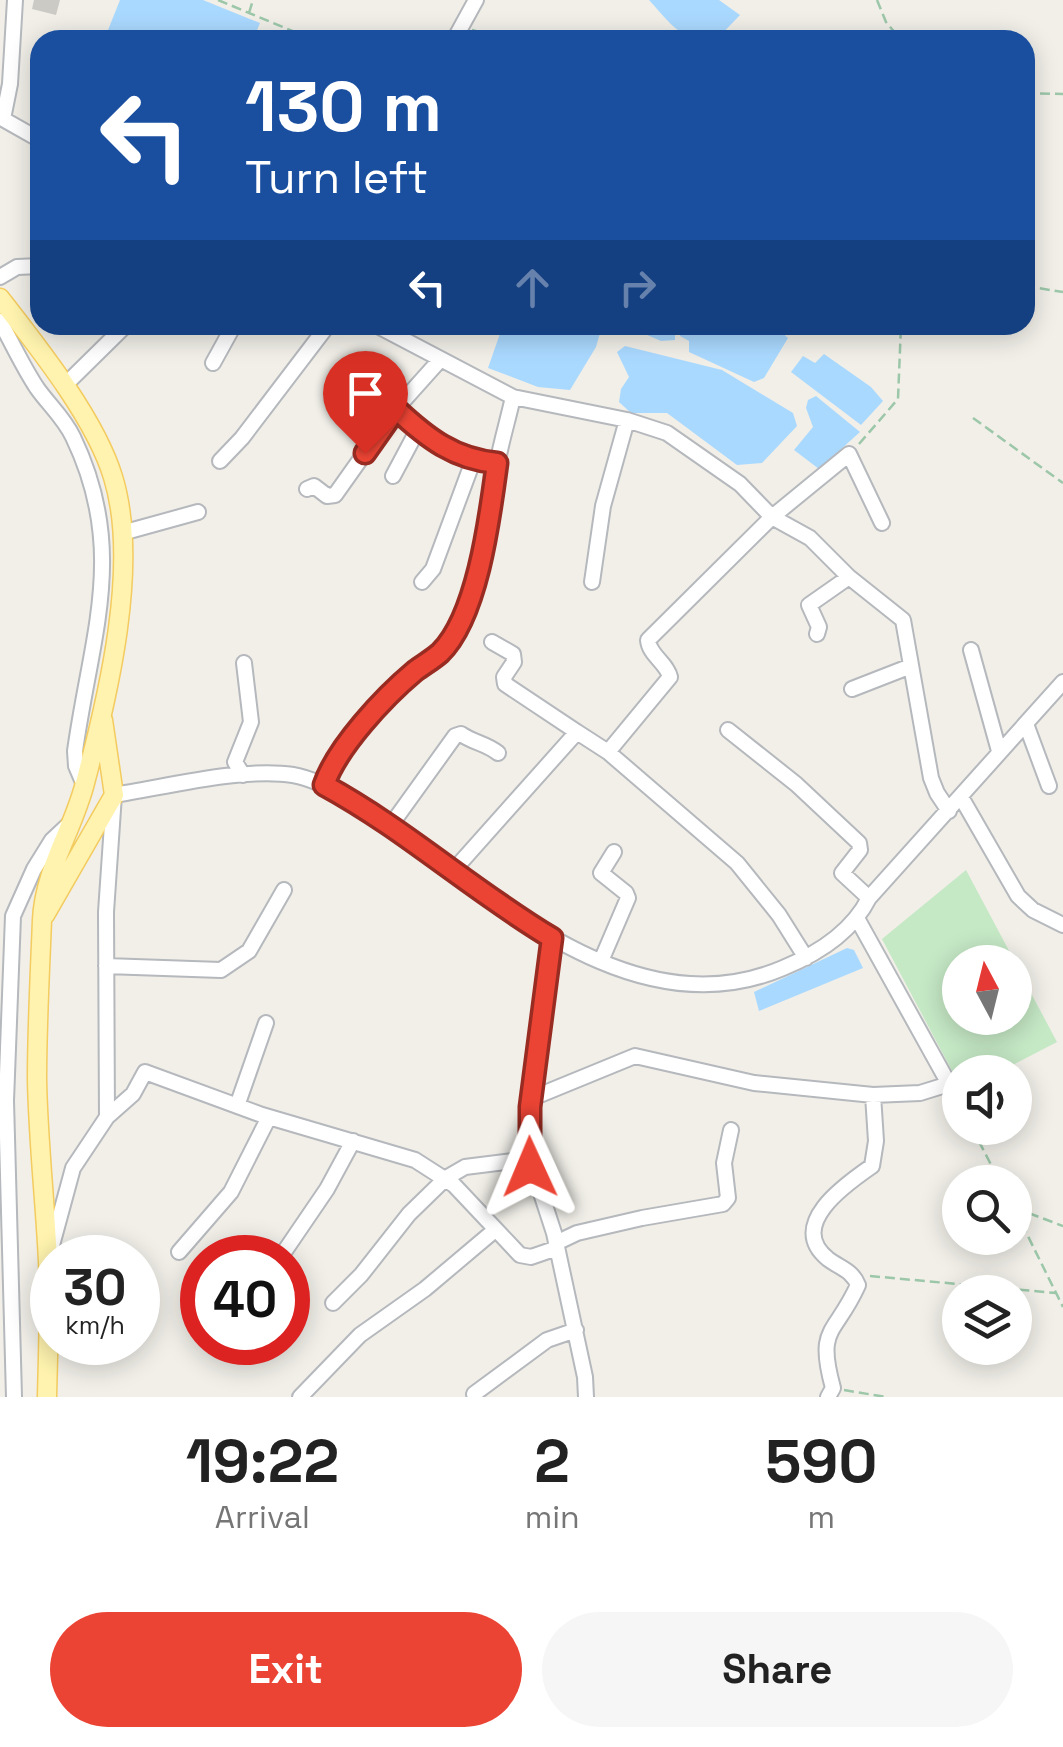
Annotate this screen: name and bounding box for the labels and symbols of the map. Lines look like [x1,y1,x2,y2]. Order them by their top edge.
pin [323,351,408,454]
north arrow [942,945,1032,1035]
position arrow [478,1115,582,1219]
speed limit sign: 40 [180,1235,310,1365]

